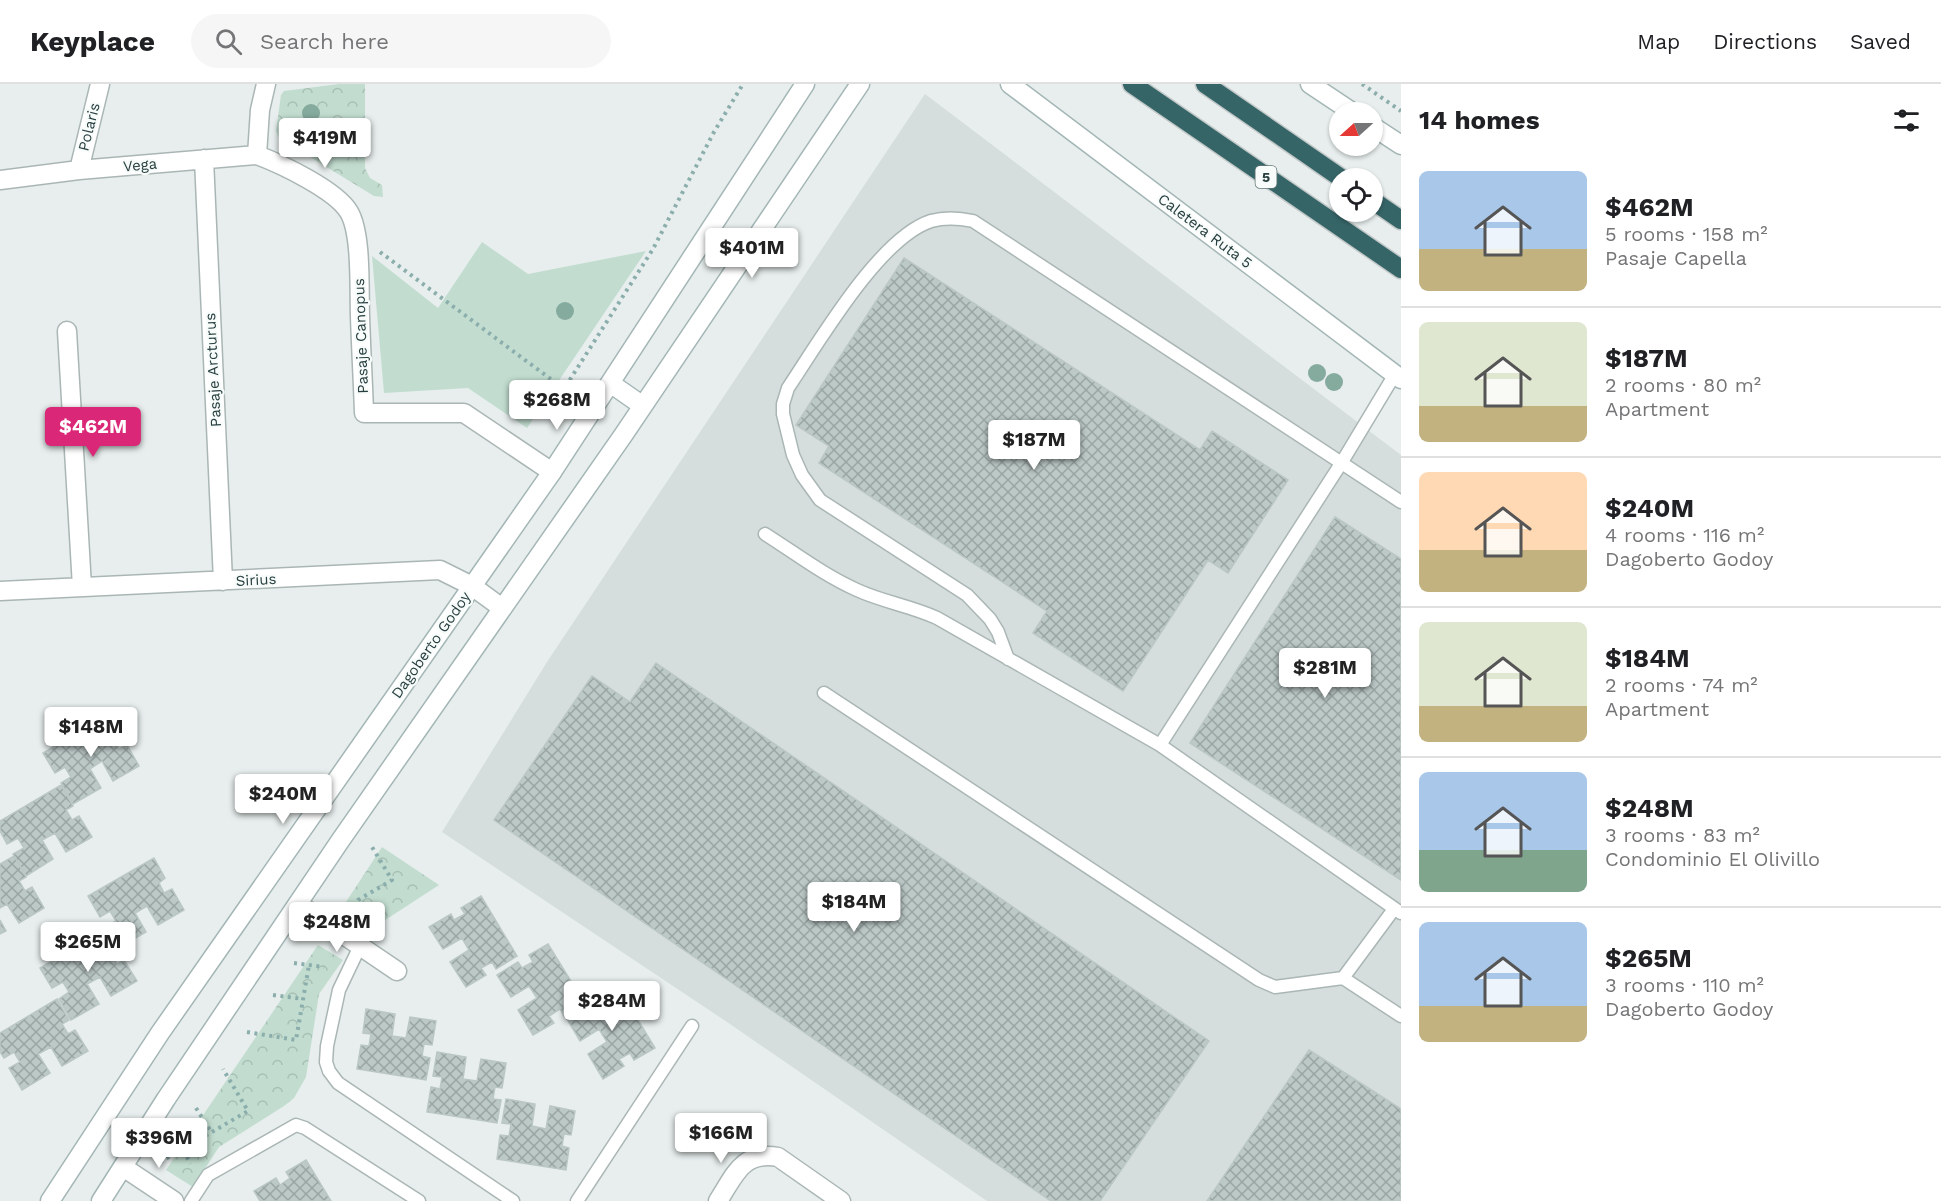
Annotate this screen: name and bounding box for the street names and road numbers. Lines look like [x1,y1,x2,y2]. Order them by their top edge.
street label: Polaris [74,101,104,153]
street label: Vega [122,155,158,175]
road number: 5 [1256,166,1276,188]
street label: Caletera Ruta 5 [1154,190,1256,272]
street label: Pasaje Canopus [350,278,372,394]
street label: Pasaje Arcturus [201,312,225,427]
street label: Sirius [235,570,277,590]
street label: Dagoberto Godoy [387,588,475,702]

